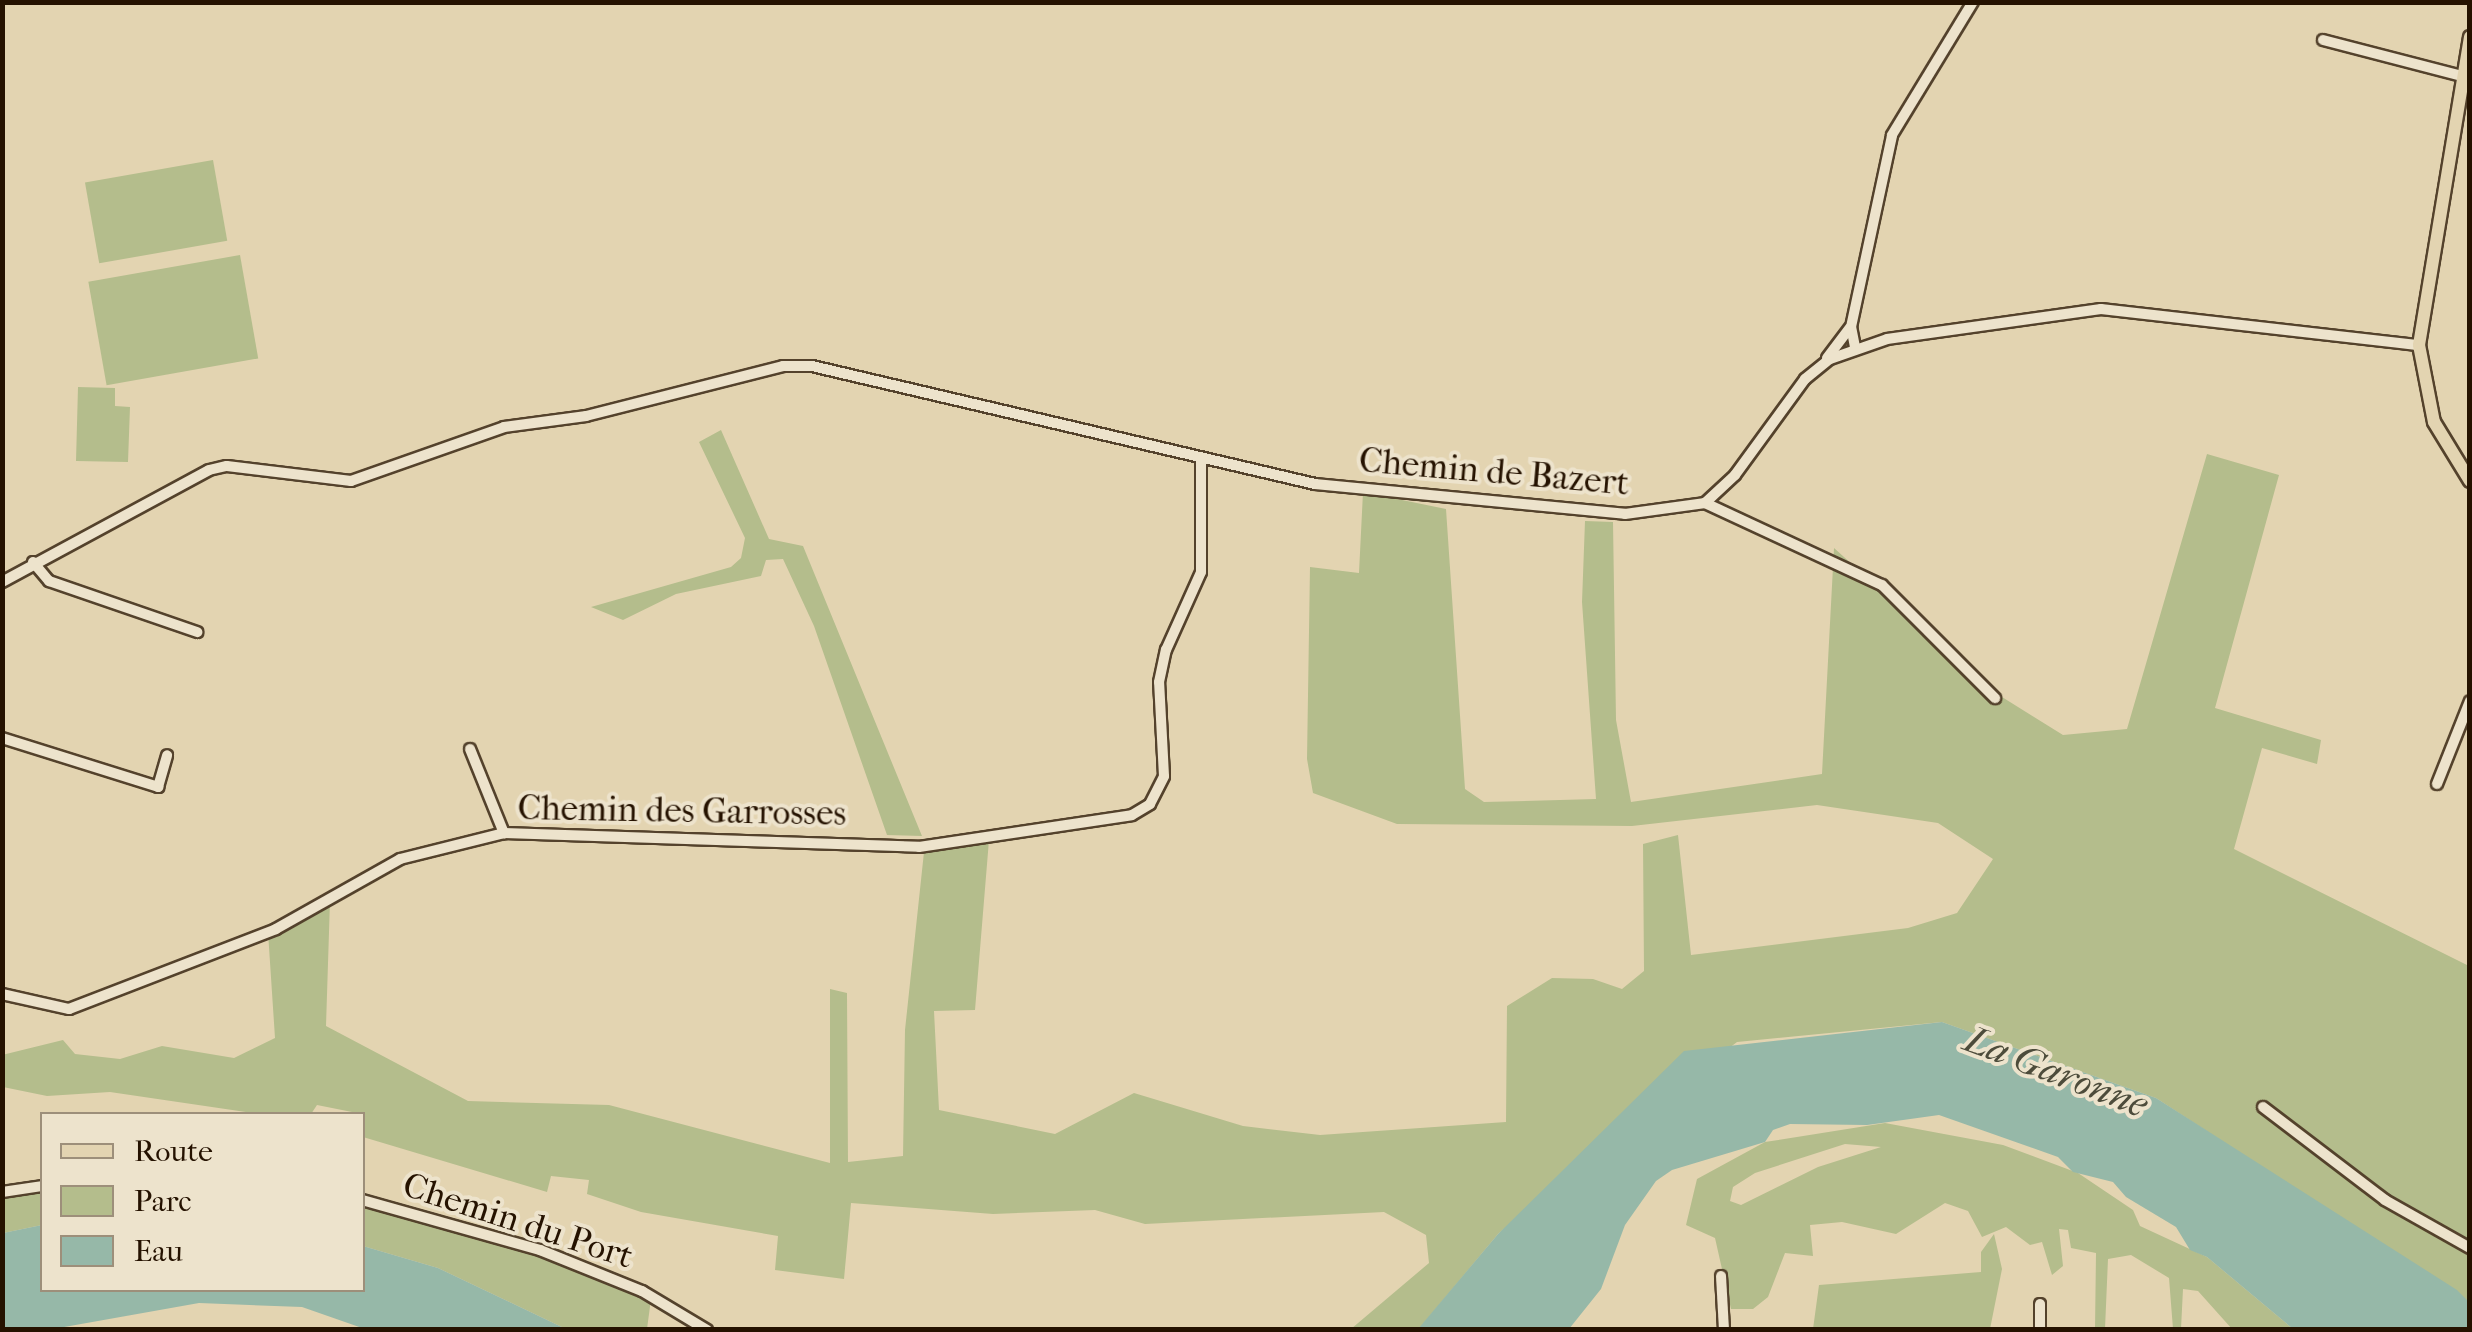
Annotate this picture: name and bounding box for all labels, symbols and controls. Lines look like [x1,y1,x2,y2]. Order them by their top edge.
street label: Chemin de Bazert [1357,439,1631,505]
street label: Chemin des Garrosses [517,787,847,835]
water label: La Garonne [1958,1016,2154,1128]
legend [40,1112,365,1292]
text: Route [134,1134,213,1169]
street label: Chemin du Port [398,1164,638,1278]
text: Parc [134,1184,192,1219]
text: Eau [134,1234,183,1269]

